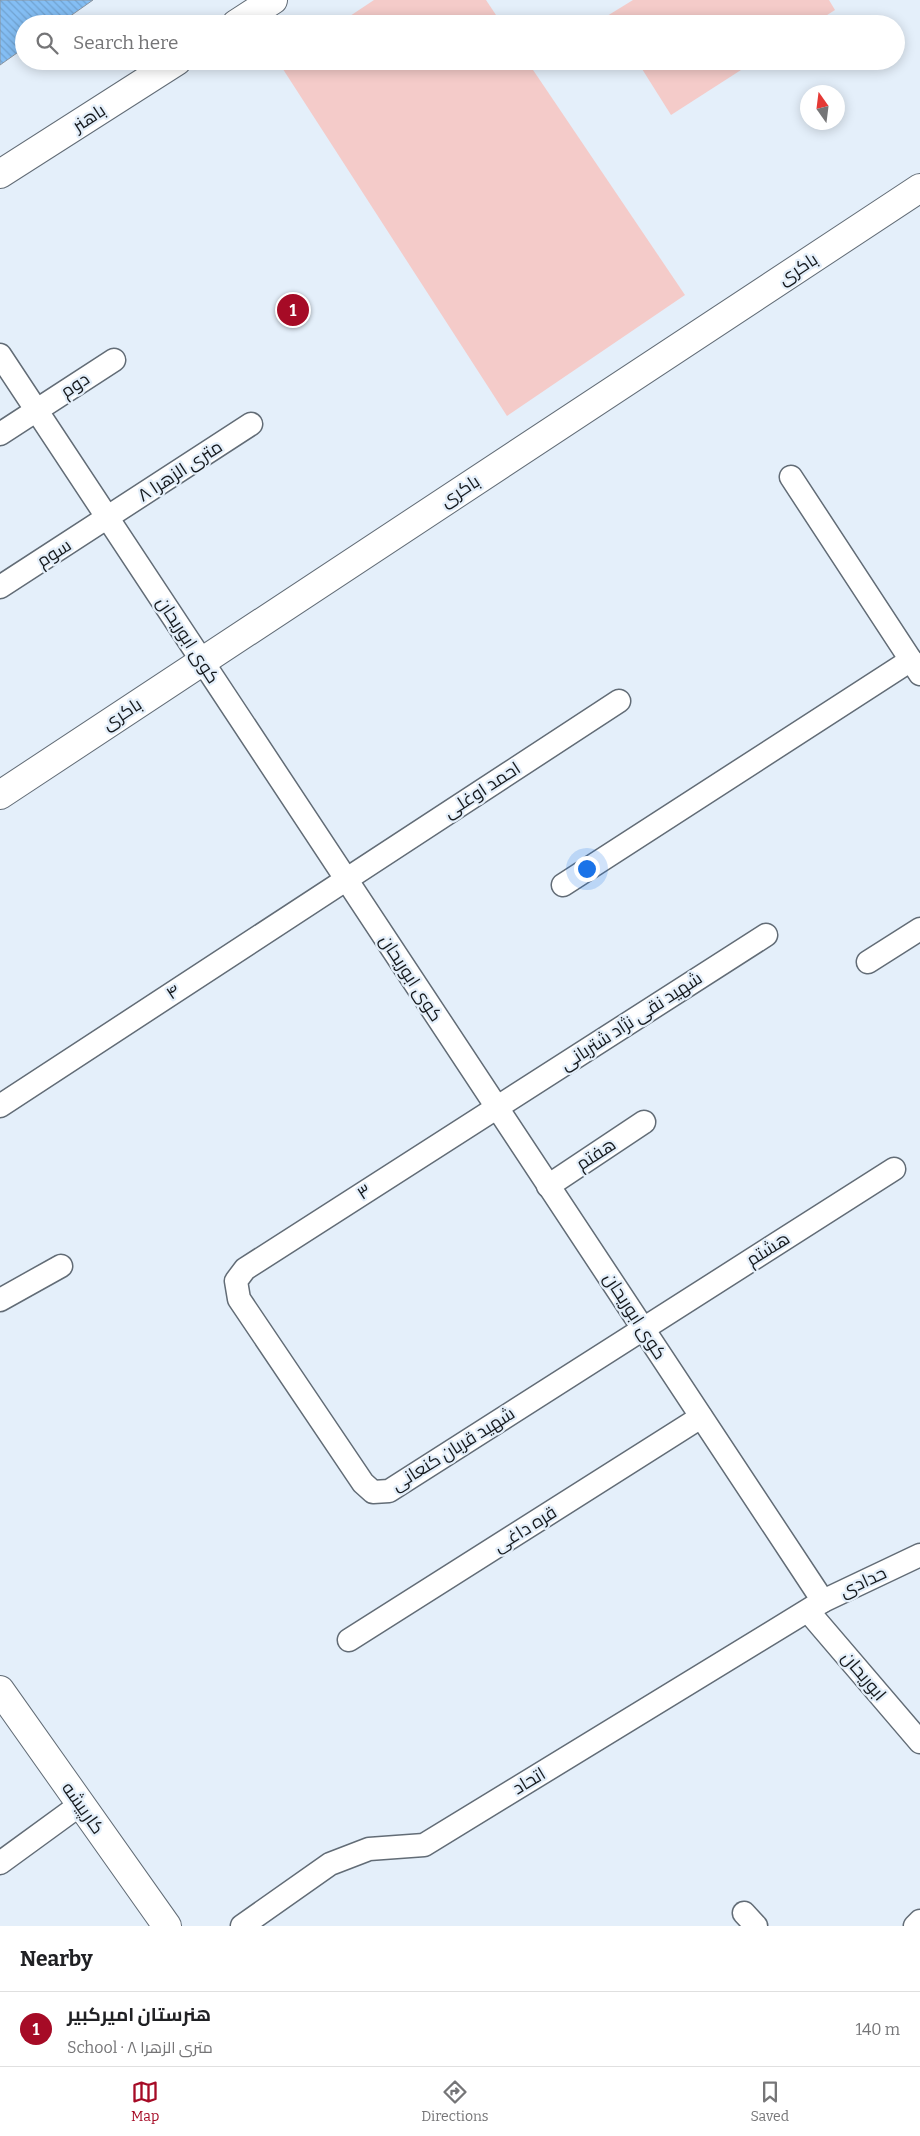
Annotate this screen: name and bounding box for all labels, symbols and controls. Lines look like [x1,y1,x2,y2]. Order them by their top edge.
search box [15,15,905,70]
icon: search [33,29,61,57]
text: Search here [73,31,178,54]
north arrow [800,85,845,130]
street label: باهنر [67,99,110,137]
street label: باکری [774,248,822,290]
pin: 1 [277,291,309,329]
street label: دوم [57,368,94,403]
street label: ۸ متری الزهرا [134,435,226,507]
street label: باکری [436,470,484,512]
street label: سوم [33,534,76,573]
street label: کوی ابوریحان [152,592,224,688]
street label: باکری [98,693,146,735]
street label: احمد اوغلی [440,757,524,823]
your location [574,856,600,882]
street label: کوی ابوریحان [375,930,447,1026]
street label: شهید نقی نژاد شتربانی [556,967,706,1075]
street label: ۴ [162,979,184,1004]
street label: هفتم [572,1133,621,1176]
street label: ۳ [353,1179,375,1205]
street label: هشتم [742,1227,794,1272]
street label: کوی ابوریحان [599,1268,671,1364]
street label: شهید قربان کنعانی [387,1402,519,1496]
street label: قره داغی [489,1501,561,1557]
street label: حدادی [836,1562,890,1602]
street label: ابوریحان [837,1647,891,1705]
street label: اتحاد [509,1763,549,1799]
street label: کارپیشه [56,1778,109,1839]
text: Nearby [20,1946,93,1972]
text: هنرستان امیرکبیر [67,2003,211,2026]
text: 1 [33,2020,39,2039]
text: 140 m [855,2020,900,2039]
text: School · ۸ متری الزهرا [67,2038,213,2057]
tab: Map [131,2078,159,2125]
tab: Directions [421,2078,489,2125]
tab: Saved [751,2078,789,2125]

